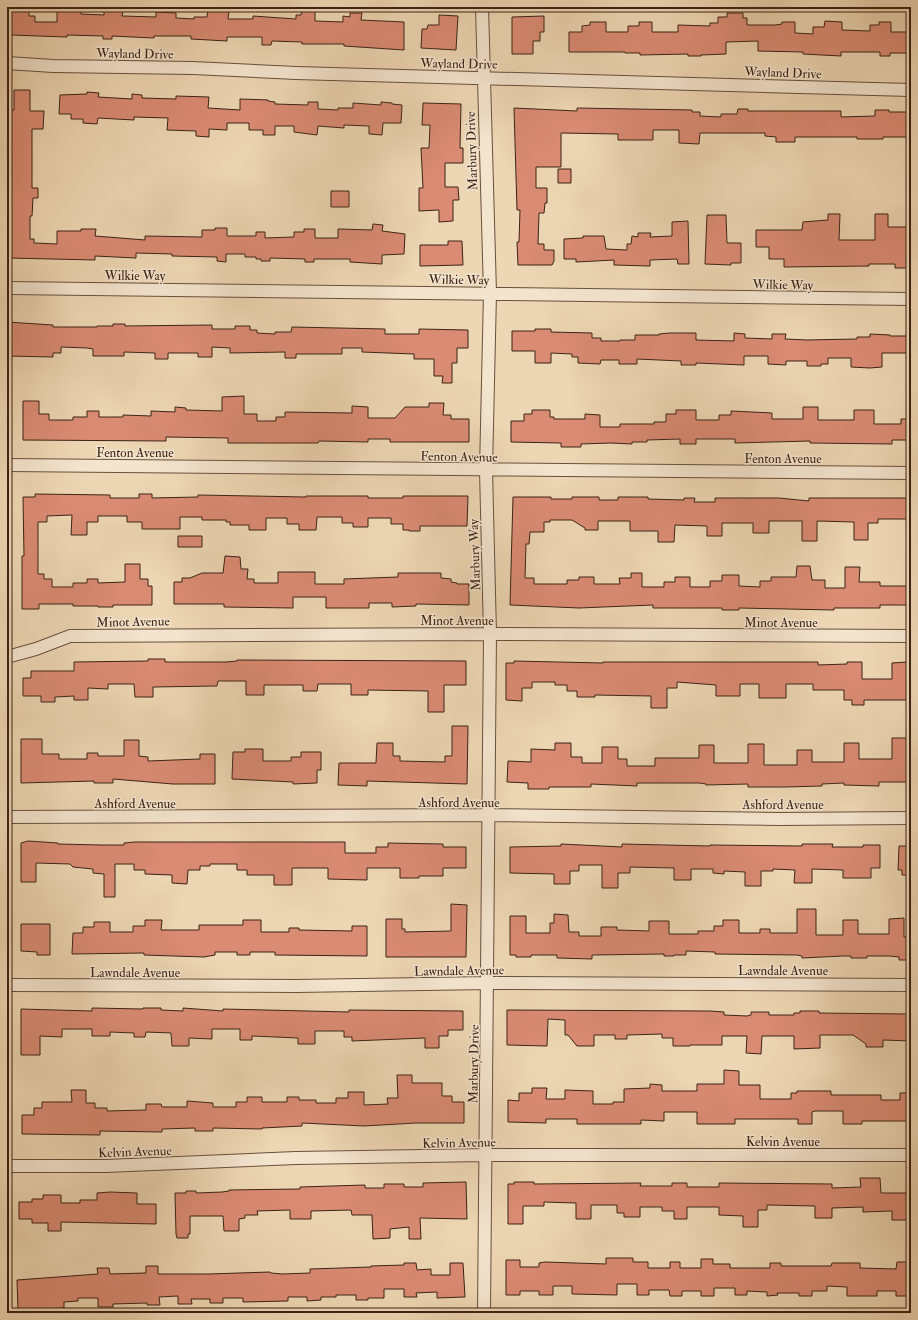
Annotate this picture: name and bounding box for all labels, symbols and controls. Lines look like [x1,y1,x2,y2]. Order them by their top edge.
street label: Wayland Drive [95,45,174,64]
street label: Wayland Drive [419,55,498,74]
street label: Wayland Drive [743,64,822,83]
street label: Marbury Drive [463,111,482,191]
street label: Wilkie Way [104,268,166,285]
street label: Wilkie Way [427,271,490,290]
street label: Wilkie Way [751,276,814,295]
street label: Fenton Avenue [96,445,174,461]
street label: Fenton Avenue [420,448,498,466]
street label: Fenton Avenue [744,451,822,467]
street label: Marbury Way [466,518,485,591]
street label: Minot Avenue [96,613,170,631]
street label: Minot Avenue [420,613,494,629]
street label: Minot Avenue [744,615,818,631]
street label: Ashford Avenue [417,795,500,811]
street label: Ashford Avenue [93,796,176,812]
street label: Ashford Avenue [741,797,824,813]
street label: Lawndale Avenue [414,962,505,980]
street label: Lawndale Avenue [738,963,829,979]
street label: Lawndale Avenue [90,965,181,981]
street label: Marbury Drive [465,1024,484,1104]
street label: Kelvin Avenue [422,1134,497,1152]
street label: Kelvin Avenue [746,1134,820,1150]
street label: Kelvin Avenue [98,1143,173,1161]

